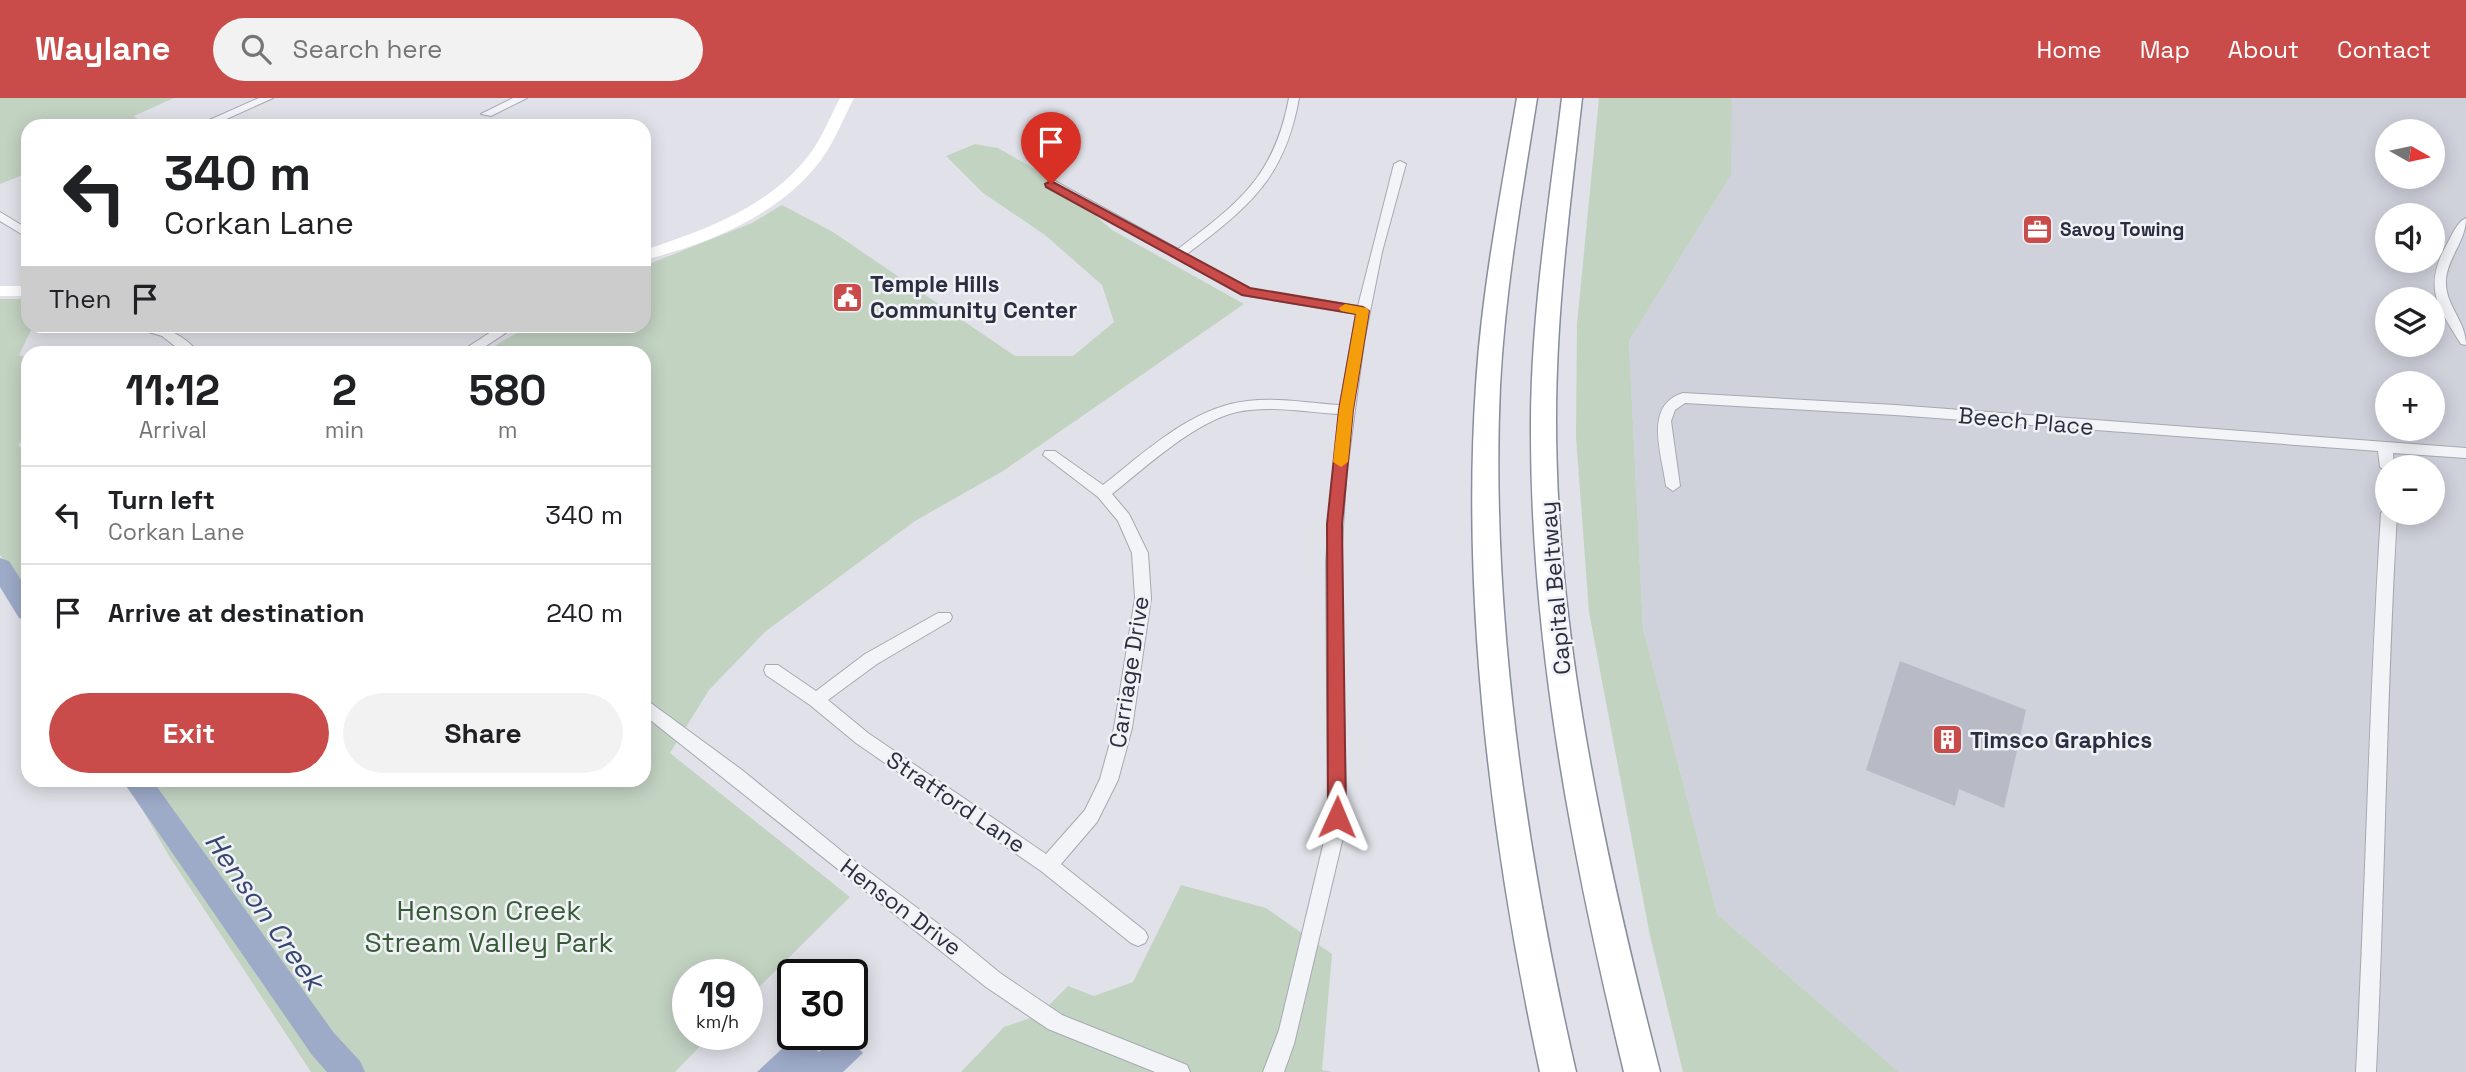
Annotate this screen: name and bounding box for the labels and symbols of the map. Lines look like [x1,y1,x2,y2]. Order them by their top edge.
pin [1021,112,1081,184]
north arrow [2375,119,2445,189]
office icon: Savoy Towing [2020,212,2054,246]
place label: Savoy Towing [2060,217,2184,242]
place label: Temple Hills Community Center [870,269,1077,325]
public building icon: Temple Hills Community Center [830,280,864,314]
street label: Beech Place [1957,400,2095,442]
street label: Capital Beltway [1532,500,1578,676]
street label: Carriage Drive [1102,594,1156,750]
building icon: Timsco Graphics [1930,723,1964,757]
place label: Timsco Graphics [1970,725,2152,755]
street label: Stratford Lane [881,744,1031,860]
position arrow [1300,780,1374,854]
water label: Henson Creek [197,825,334,999]
street label: Henson Drive [834,852,968,962]
park label: Henson Creek Stream Valley Park [365,892,613,960]
speed limit sign: 30 [777,959,868,1050]

